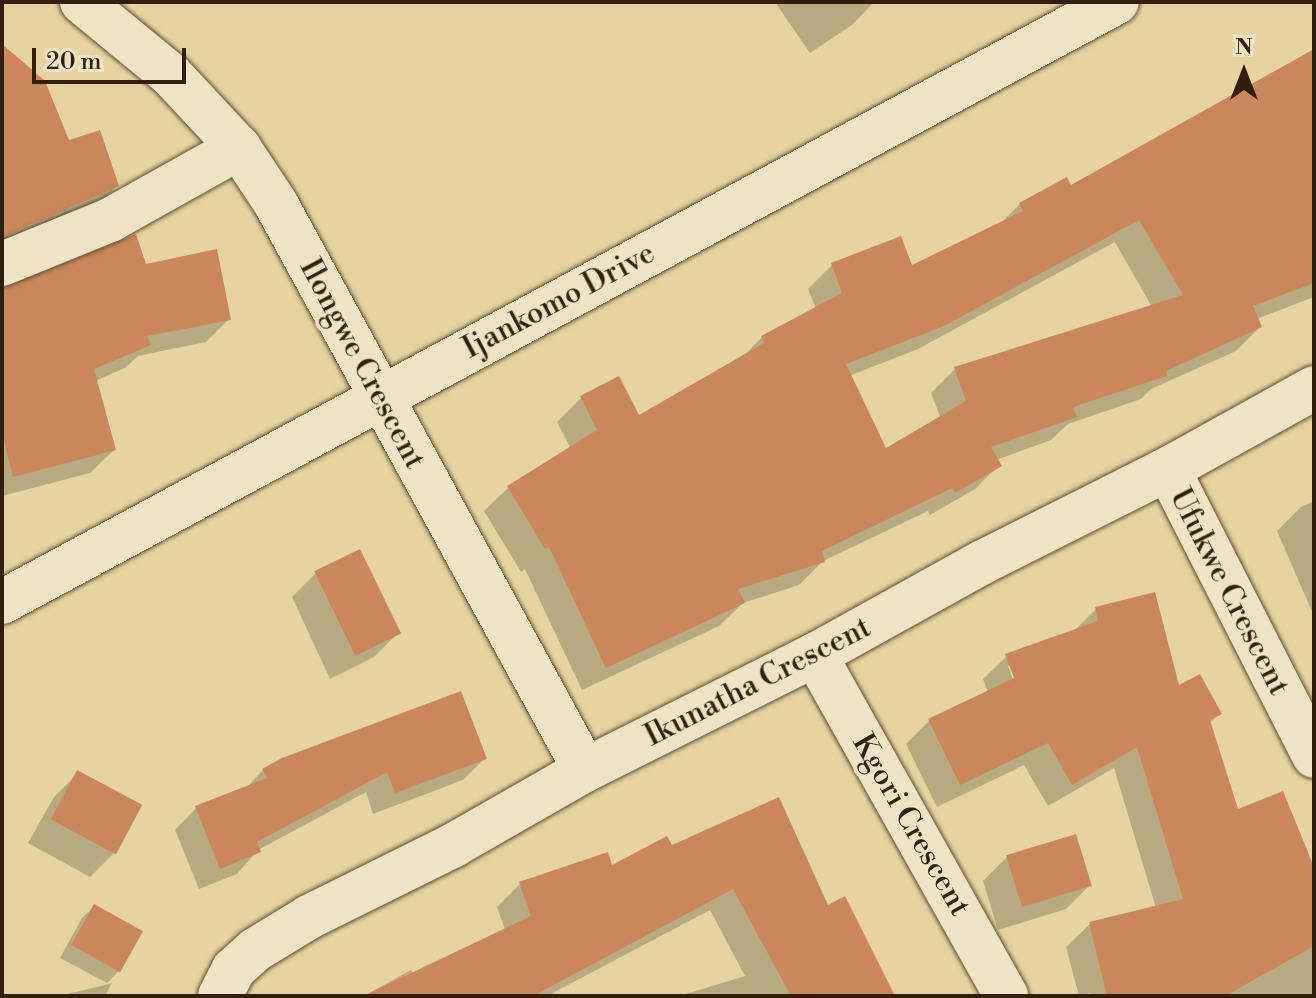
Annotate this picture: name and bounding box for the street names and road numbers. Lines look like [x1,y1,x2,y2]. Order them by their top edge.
street label: Ijankomo Drive [457,235,661,367]
street label: Ilongwe Crescent [291,253,433,475]
street label: Ufukwe Crescent [1161,483,1297,701]
street label: Ikunatha Crescent [639,610,877,754]
street label: Kgori Crescent [844,728,978,922]

